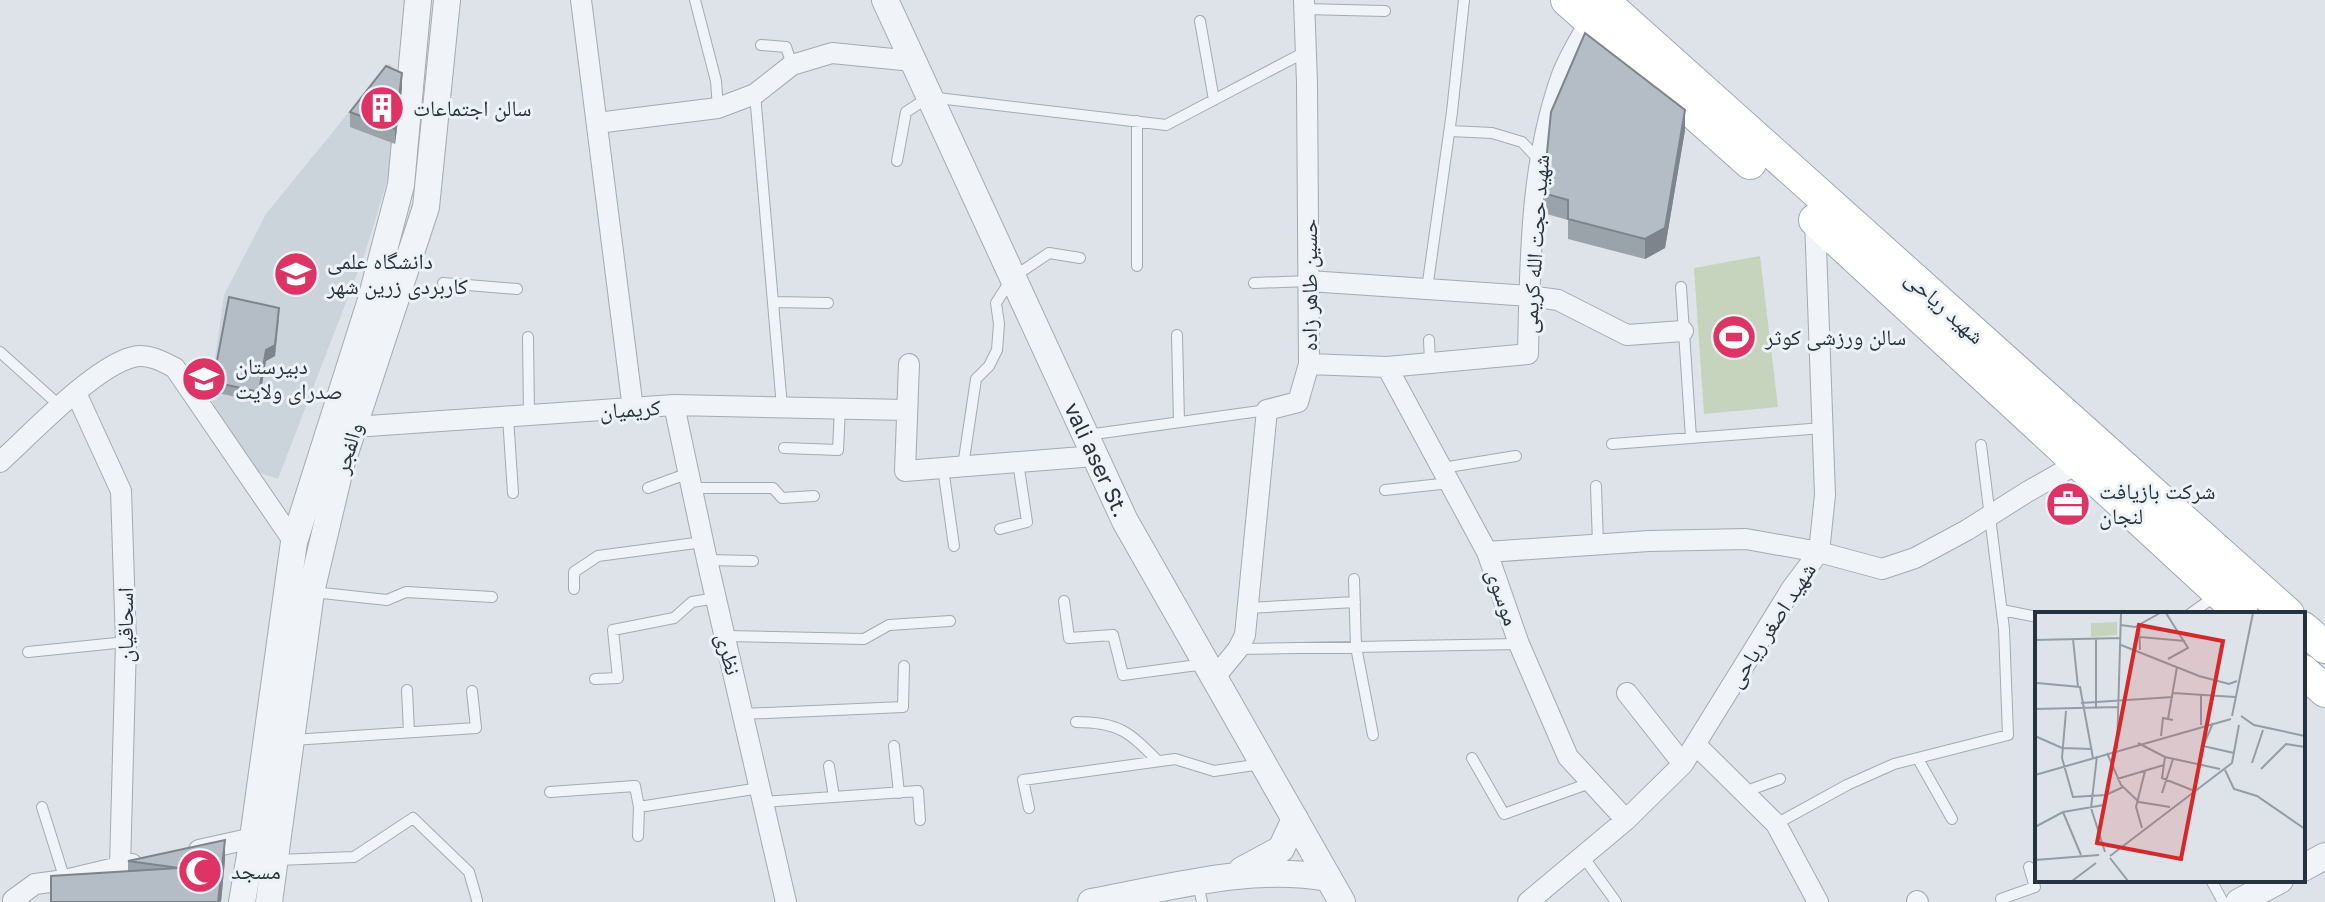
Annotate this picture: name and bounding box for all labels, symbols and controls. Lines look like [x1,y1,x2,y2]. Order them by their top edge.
building icon: سالن اجتماعات [358,84,406,132]
place label: سالن اجتماعات [413,94,532,122]
street label: شهید حجت الله کریمی [1515,154,1555,334]
street label: حسین طاهر زاده [1295,219,1323,351]
place label: دانشگاه علمی کاربردی زرین شهر [326,247,468,300]
school or university icon: دانشگاه علمی کاربردی زرین شهر [272,250,320,298]
street label: شهید ریاحی [1899,264,1991,350]
sports icon: سالن ورزشی کوثر [1710,313,1758,361]
place label: سالن ورزشی کوثر [1764,323,1906,351]
place label: دبیرستان صدرای ولایت [235,352,343,405]
school or university icon: دبیرستان صدرای ولایت [180,355,228,403]
street label: کریمیان [599,393,661,425]
street label: vali aser St. [1059,398,1135,521]
street label: والفجر [327,419,368,478]
place label: شرکت بازیافت لنجان [2099,477,2215,530]
office icon: شرکت بازیافت لنجان [2044,480,2092,528]
street label: شهید اصغر ریاحی [1720,557,1822,693]
street label: موسوی [1480,565,1526,629]
street label: اسحاقیان [111,587,139,663]
inset map [2035,612,2305,882]
street label: نظری [710,630,748,678]
mosque icon: مسجد [176,847,224,895]
place label: مسجد [231,857,281,884]

